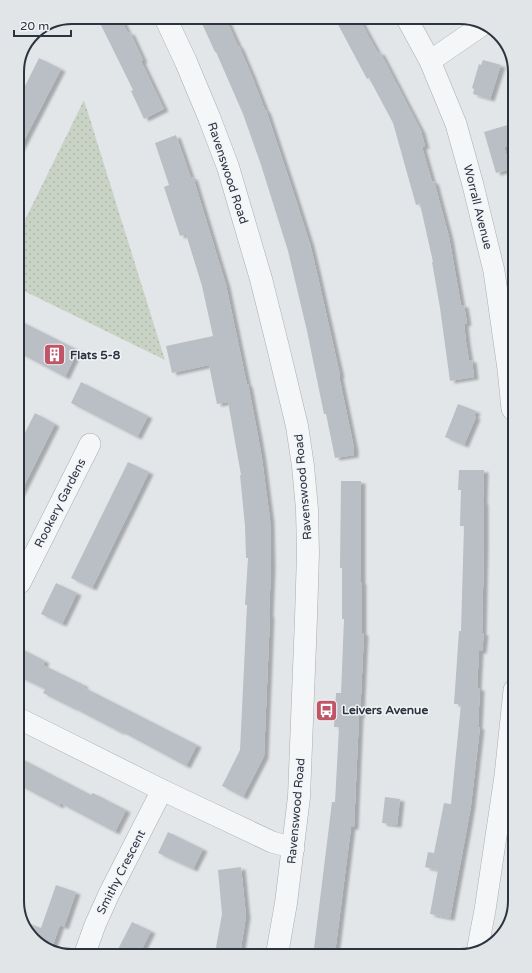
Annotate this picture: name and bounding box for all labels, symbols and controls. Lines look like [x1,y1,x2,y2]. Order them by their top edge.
scale bar [14,12,71,38]
text: 20 m [20,19,49,33]
street label: Ravenswood Road [205,120,251,226]
street label: Worrall Avenue [461,163,495,251]
building icon: Flats 5-8 [42,342,68,368]
place label: Flats 5-8 [70,348,121,362]
street label: Ravenswood Road [291,434,315,540]
street label: Rookery Gardens [31,456,89,550]
bus stop icon: Leivers Avenue [313,697,339,723]
place label: Leivers Avenue [342,703,428,717]
street label: Ravenswood Road [284,758,308,864]
street label: Smithy Crescent [94,827,148,917]

